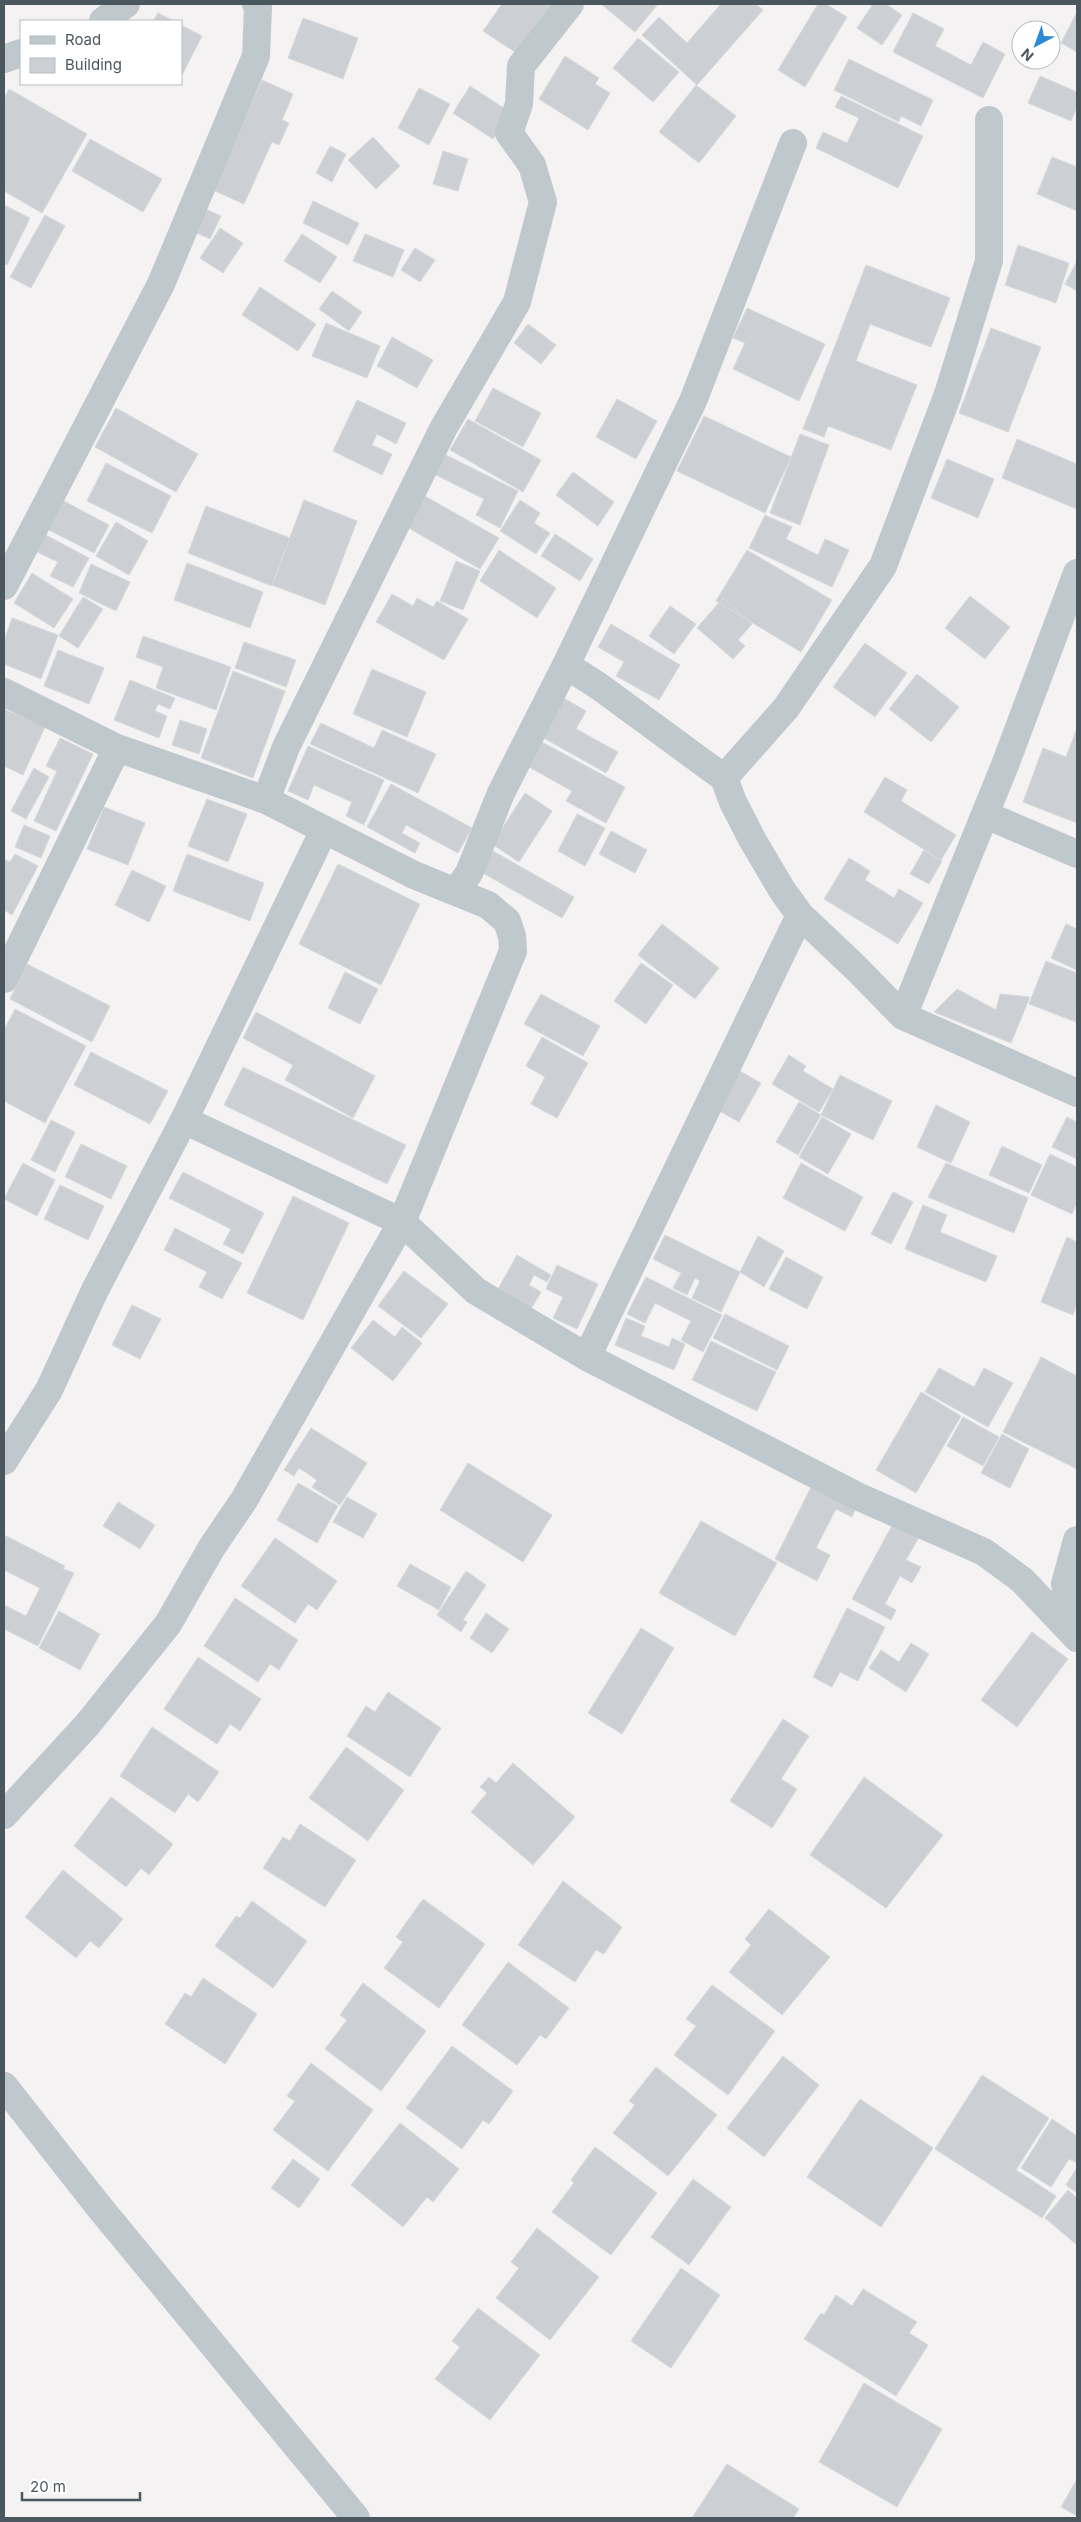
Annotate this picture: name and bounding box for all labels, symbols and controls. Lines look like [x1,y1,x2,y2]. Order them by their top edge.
legend [20,20,182,85]
north arrow [1011,20,1061,70]
text: Road [65,30,101,49]
text: N [1018,45,1037,65]
text: Building [65,55,122,74]
scale bar [22,2470,140,2502]
text: 20 m [30,2477,66,2496]

